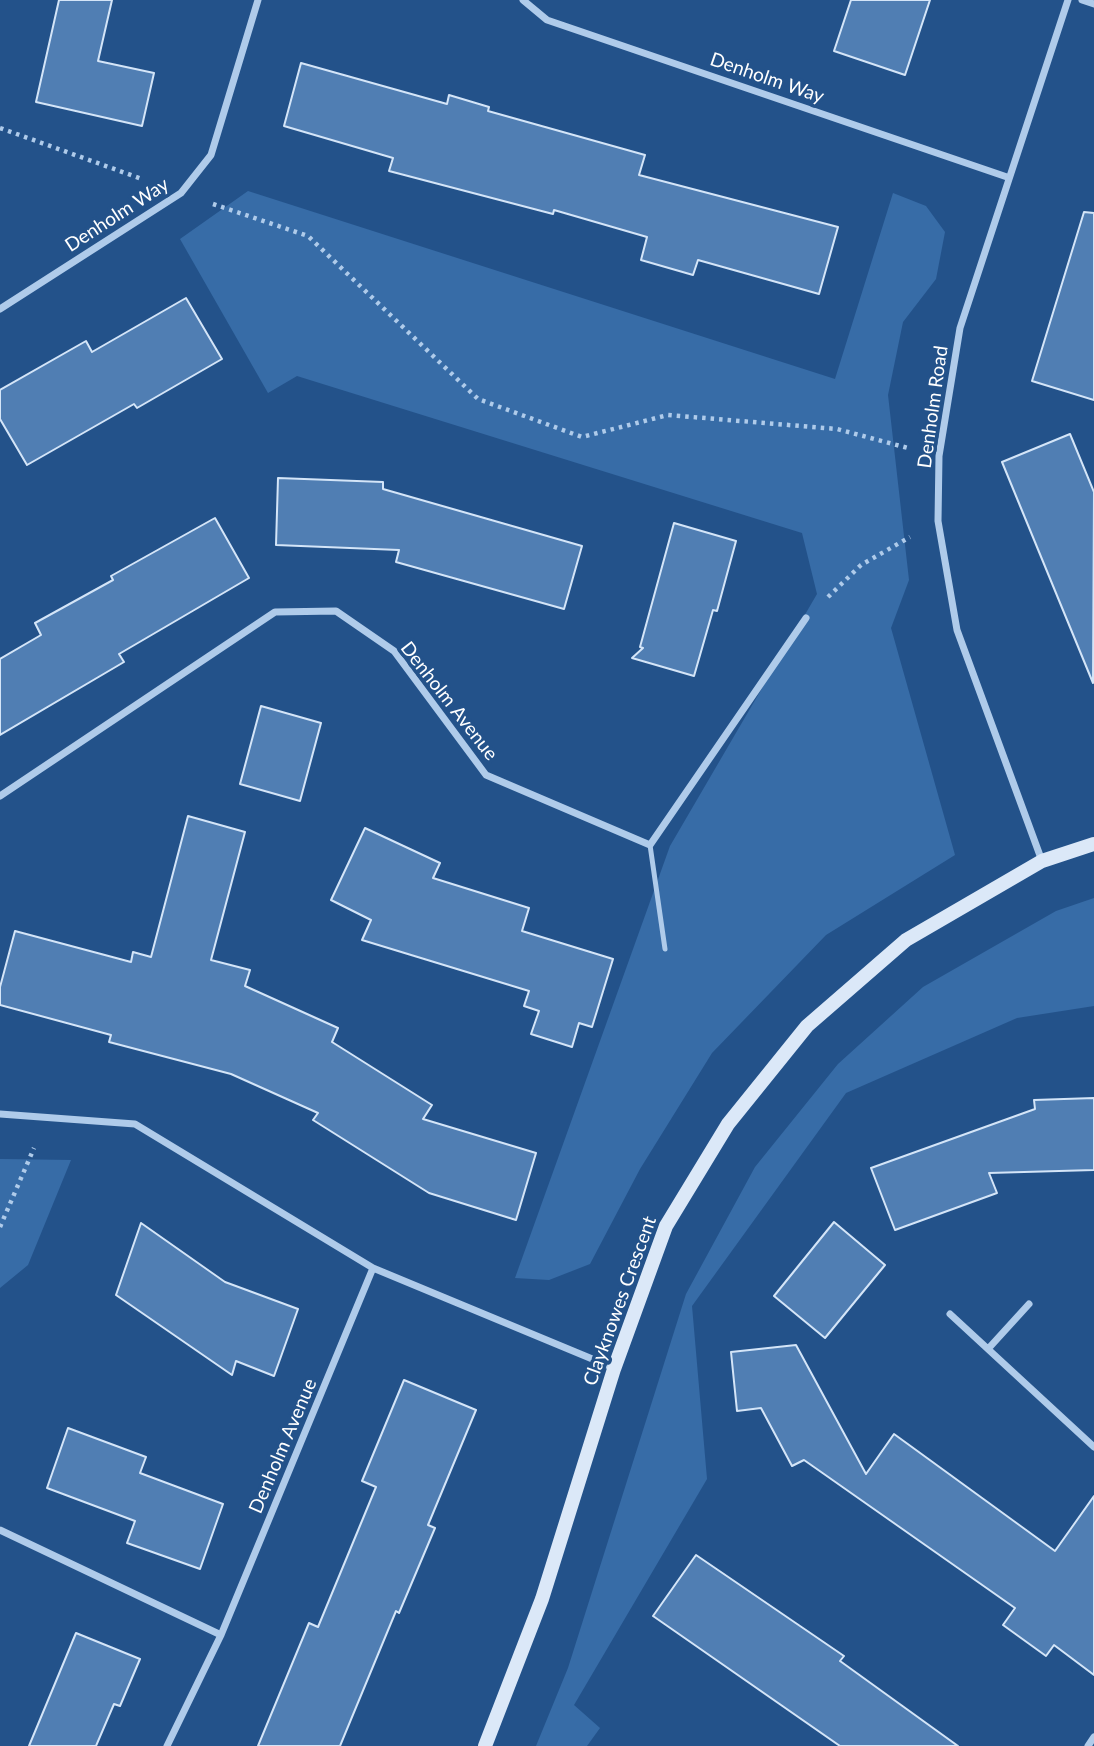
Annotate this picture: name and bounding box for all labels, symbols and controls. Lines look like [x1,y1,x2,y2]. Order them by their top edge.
street label: Denholm Way [707,48,827,108]
street label: Denholm Way [61,173,173,257]
street label: Denholm Road [913,344,953,470]
street label: Denholm Avenue [396,637,502,765]
street label: Clayknowes Crescent [579,1213,661,1389]
street label: Denholm Avenue [244,1375,322,1517]

